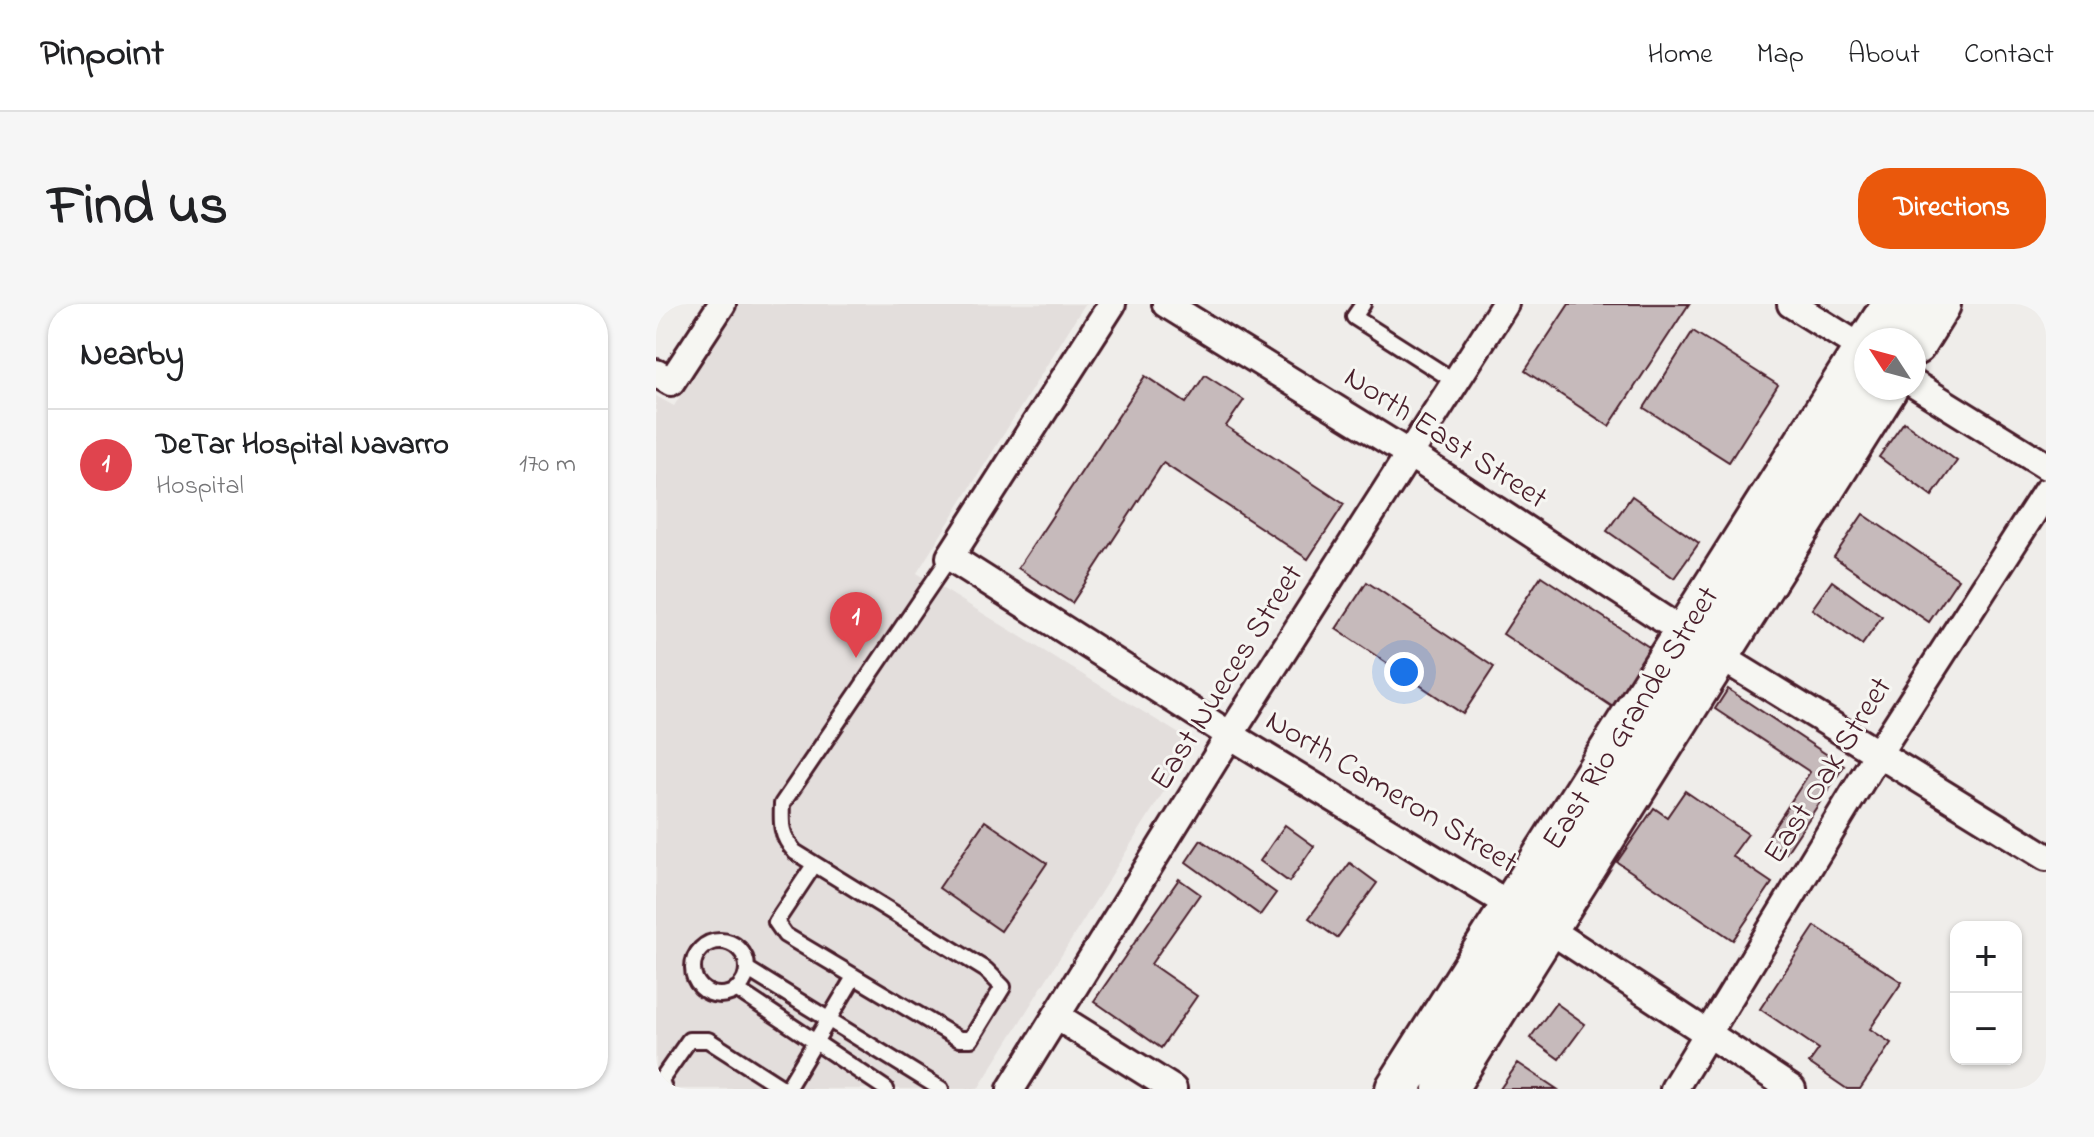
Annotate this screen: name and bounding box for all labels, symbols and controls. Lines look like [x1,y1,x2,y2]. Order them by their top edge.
text: Pinpoint [40,27,164,83]
text: Home [1647,35,1713,76]
text: Map [1757,35,1804,76]
text: About [1848,35,1920,76]
text: Contact [1964,35,2054,76]
text: Find us [48,168,228,249]
button: Directions [1858,168,2046,249]
north arrow [1854,328,1926,400]
text: Nearby [80,331,184,381]
street label: North East Street [1334,355,1556,523]
text: DeTar Hospital Navarro [156,424,449,468]
text: 1 [102,446,110,484]
text: 170 m [519,446,576,484]
text: Hospital [156,468,244,506]
street label: East Nueces Street [1139,555,1317,800]
street label: East Rio Grande Street [1532,578,1733,860]
pin: 1 [830,592,882,658]
your location [1384,652,1424,692]
street label: East Oak Street [1753,668,1905,874]
street label: North Cameron Street [1256,699,1526,887]
map controls [1950,921,2022,1065]
button: + [1950,921,2022,993]
button: − [1950,993,2022,1065]

